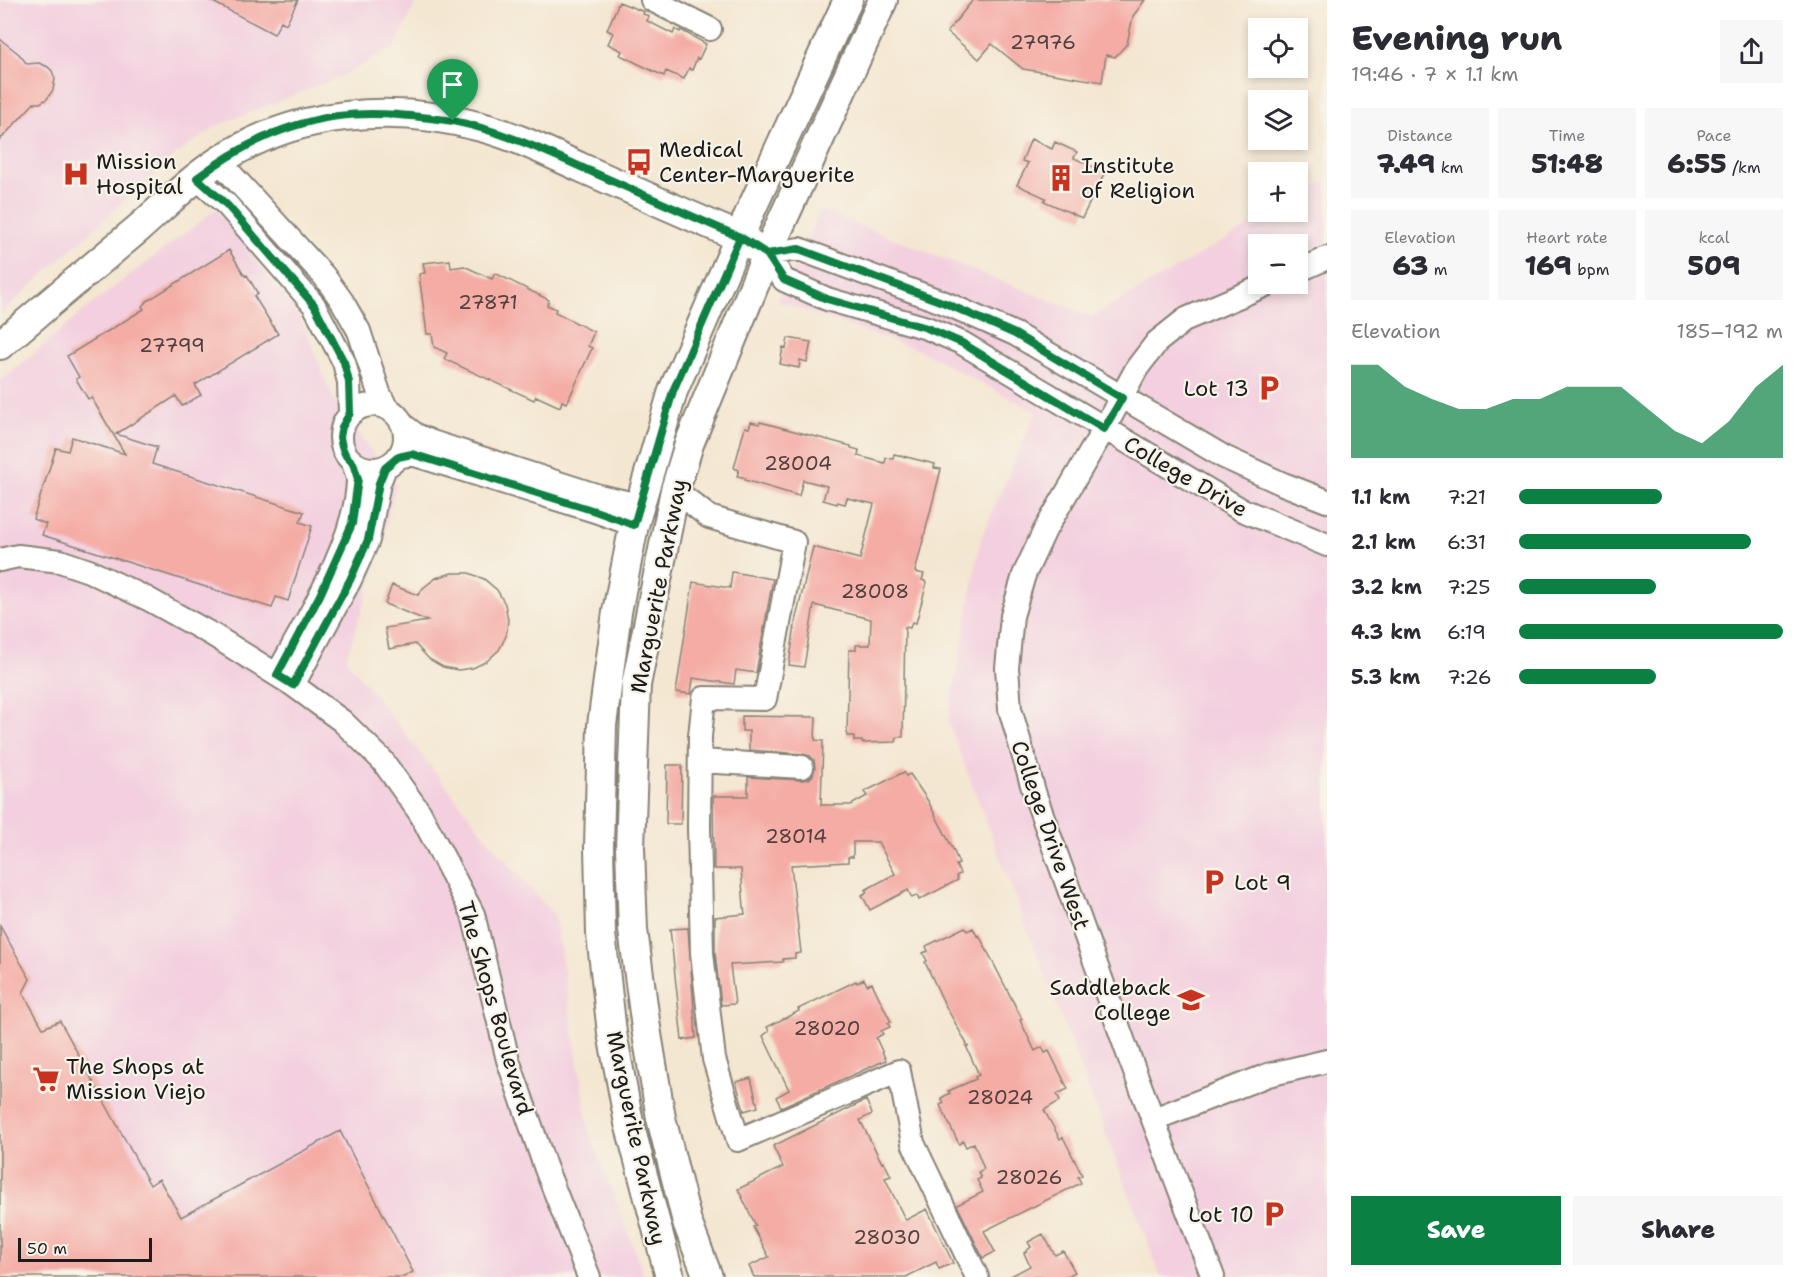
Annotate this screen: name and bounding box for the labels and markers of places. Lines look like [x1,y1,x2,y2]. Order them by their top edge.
pin [427,59,478,121]
place label: Medical Center-Marguerite [659,135,855,189]
place label: Mission Hospital [96,147,183,201]
bus stop icon: Medical Center-Marguerite [624,147,654,177]
place label: Institute of Religion [1081,151,1195,205]
hospital icon: Mission Hospital [61,159,91,189]
building icon: Institute of Religion [1046,163,1076,193]
parking icon: Lot 13 [1254,373,1284,403]
place label: Lot 13 [1184,374,1249,403]
parking icon: Lot 9 [1199,867,1229,897]
place label: Lot 9 [1234,868,1291,897]
place label: Saddleback College [1049,973,1171,1027]
school or university icon: Saddleback College [1176,985,1206,1015]
place label: The Shops at Mission Viejo [66,1052,206,1106]
supermarket icon: The Shops at Mission Viejo [31,1064,61,1094]
parking icon: Lot 10 [1259,1199,1289,1229]
place label: Lot 10 [1188,1200,1254,1229]

